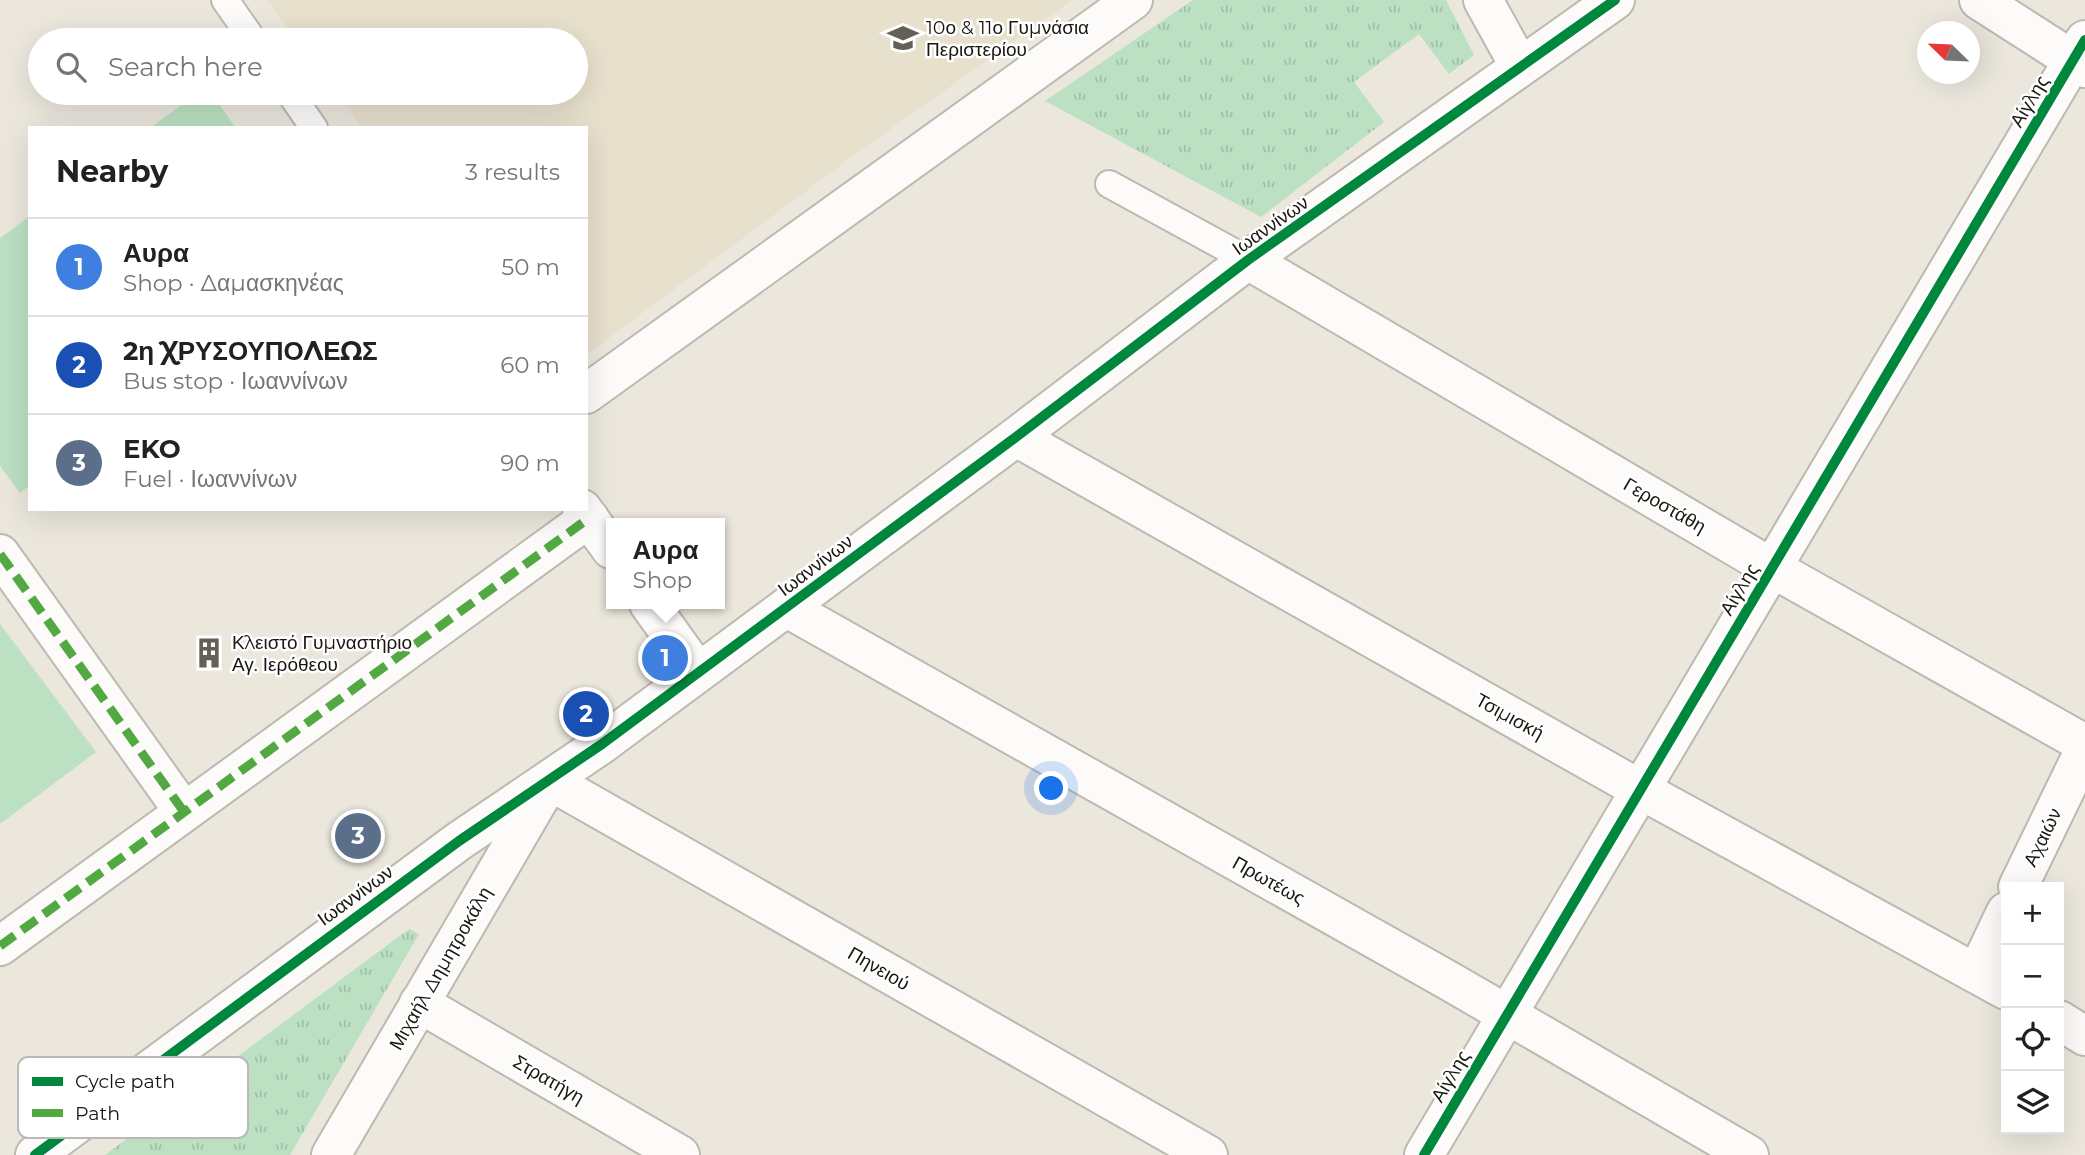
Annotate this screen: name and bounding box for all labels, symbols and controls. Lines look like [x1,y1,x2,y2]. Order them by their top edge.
place label: 10ο & 11ο Γυμνάσια Περιστερίου [926,16,1089,61]
school or university icon: 10ο & 11ο Γυμνάσια Περιστερίου [886,21,920,55]
north arrow [1917,21,1980,84]
search box [28,28,588,105]
icon: search [52,48,90,86]
text: Search here [108,51,263,83]
street label: Αίγλης [2005,71,2054,131]
text: Nearby [56,153,168,190]
text: 3 results [465,158,560,186]
street label: Ιωαννίνων [1228,191,1313,260]
text: Αυρα [123,237,189,269]
text: 1 [74,253,84,281]
text: 50 m [501,253,560,281]
text: Shop · Δαμασκηνέας [123,269,344,297]
text: 2η ΧΡΥΣΟΥΠΟΛΕΩΣ [123,335,378,367]
text: 2 [72,351,86,379]
text: 60 m [500,351,560,379]
text: Bus stop · Ιωαννίνων [123,367,348,395]
text: EKO [123,433,181,465]
text: 3 [72,449,86,477]
text: 90 m [500,449,560,477]
text: Fuel · Ιωαννίνων [123,465,297,493]
street label: Γεροστάθη [1619,473,1710,538]
popup [606,518,725,609]
street label: Ιωαννίνων [773,530,857,601]
text: Αυρα [633,534,698,566]
street label: Αίγλης [1715,559,1764,619]
text: Shop [633,566,692,594]
place label: Κλειστό Γυμναστήριο Αγ. Ιερόθεου [232,631,412,676]
pin: 1 [642,632,688,684]
building icon: Κλειστό Γυμναστήριο Αγ. Ιερόθεου [192,636,226,670]
pin: 2 [563,688,609,740]
street label: Τσιμισκή [1472,688,1548,745]
your location [1034,771,1068,805]
street label: Αχαιών [2018,804,2066,870]
pin: 3 [335,810,381,862]
street label: Πρωτέως [1229,851,1309,910]
street label: Ιωαννίνων [313,860,398,931]
map controls [2001,882,2064,1134]
button: + [2001,882,2064,945]
street label: Μιχαήλ Δημητροκάλη [384,883,497,1054]
street label: Πηνειού [844,942,914,995]
button: − [2001,945,2064,1008]
button: locate [2001,1008,2064,1071]
street label: Αίγλης [1426,1046,1475,1106]
street label: Στρατήγη [509,1050,588,1109]
legend [18,1057,248,1138]
text: Cycle path [75,1070,175,1093]
button: layers [2001,1071,2064,1134]
text: Path [75,1102,120,1125]

